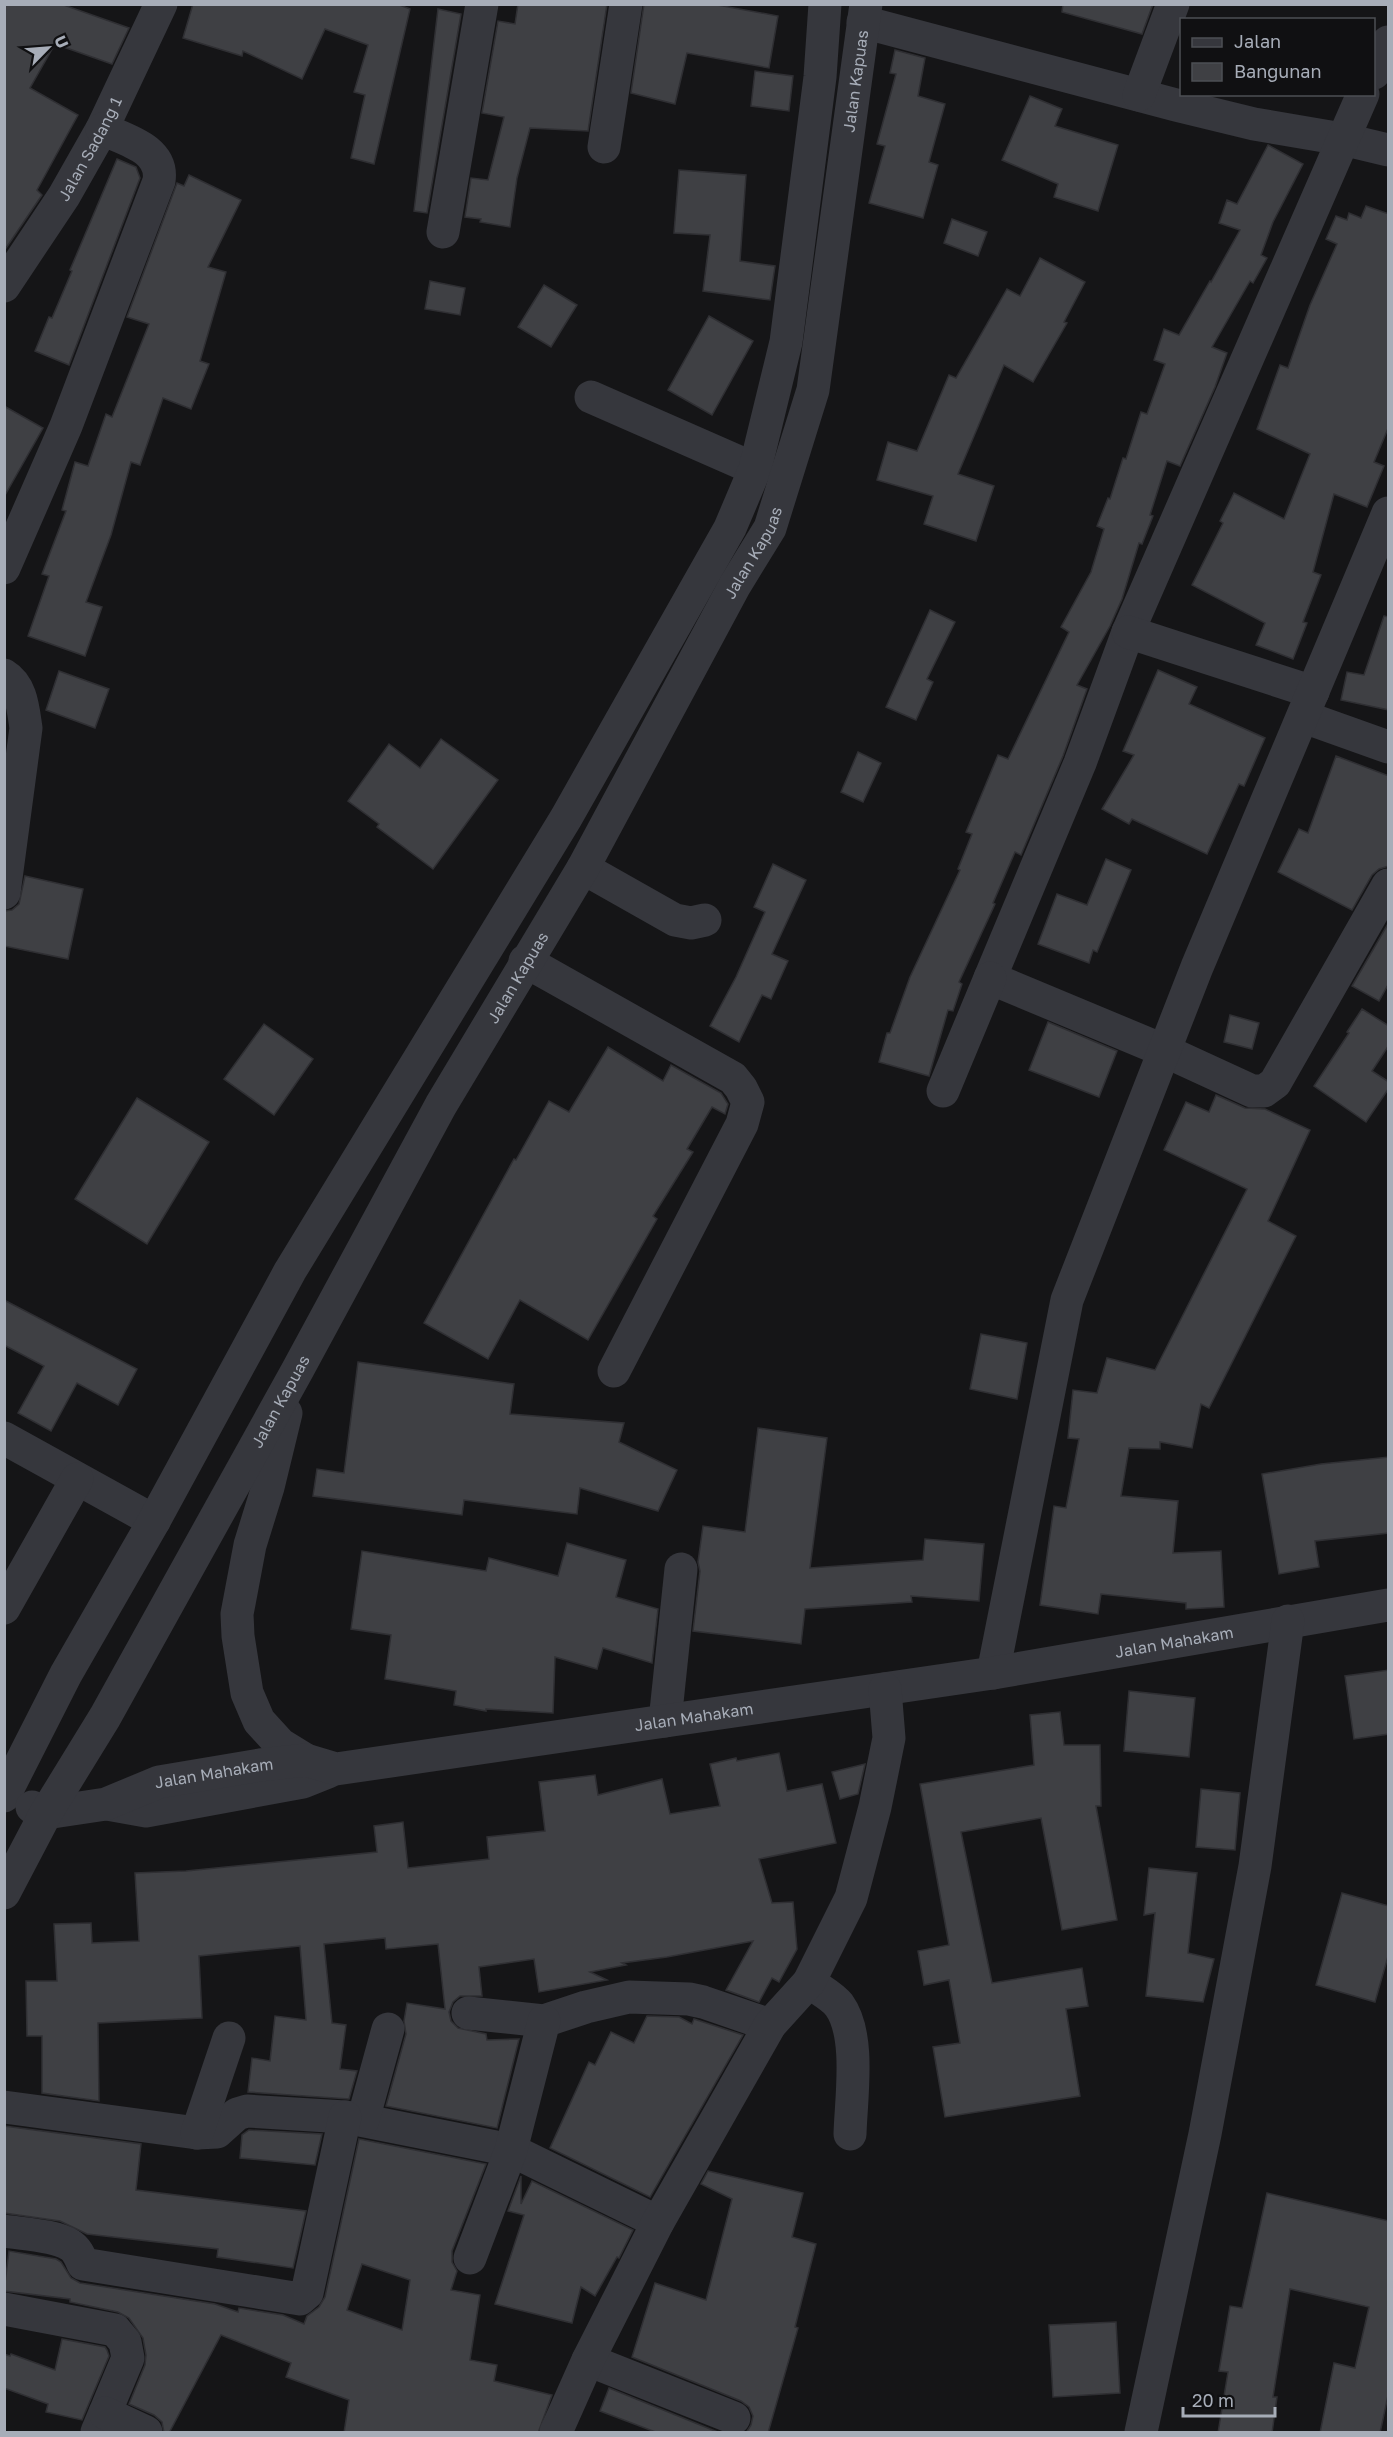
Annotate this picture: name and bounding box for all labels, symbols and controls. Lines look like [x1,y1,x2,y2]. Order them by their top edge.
north arrow [18,18,78,78]
legend [1180,18,1375,96]
street label: Jalan Kapuas [839,29,872,133]
text: Jalan [1234,30,1281,52]
text: U [50,32,73,51]
text: Bangunan [1234,60,1322,82]
street label: Jalan Sadang 1 [53,93,126,204]
street label: Jalan Kapuas [719,504,786,602]
street label: Jalan Kapuas [482,928,553,1027]
street label: Jalan Kapuas [246,1352,314,1451]
street label: Jalan Mahakam [1113,1622,1235,1662]
street label: Jalan Mahakam [633,1698,755,1735]
street label: Jalan Mahakam [153,1754,274,1793]
scale bar [1183,2380,1274,2418]
text: 20 m [1192,2389,1234,2411]

